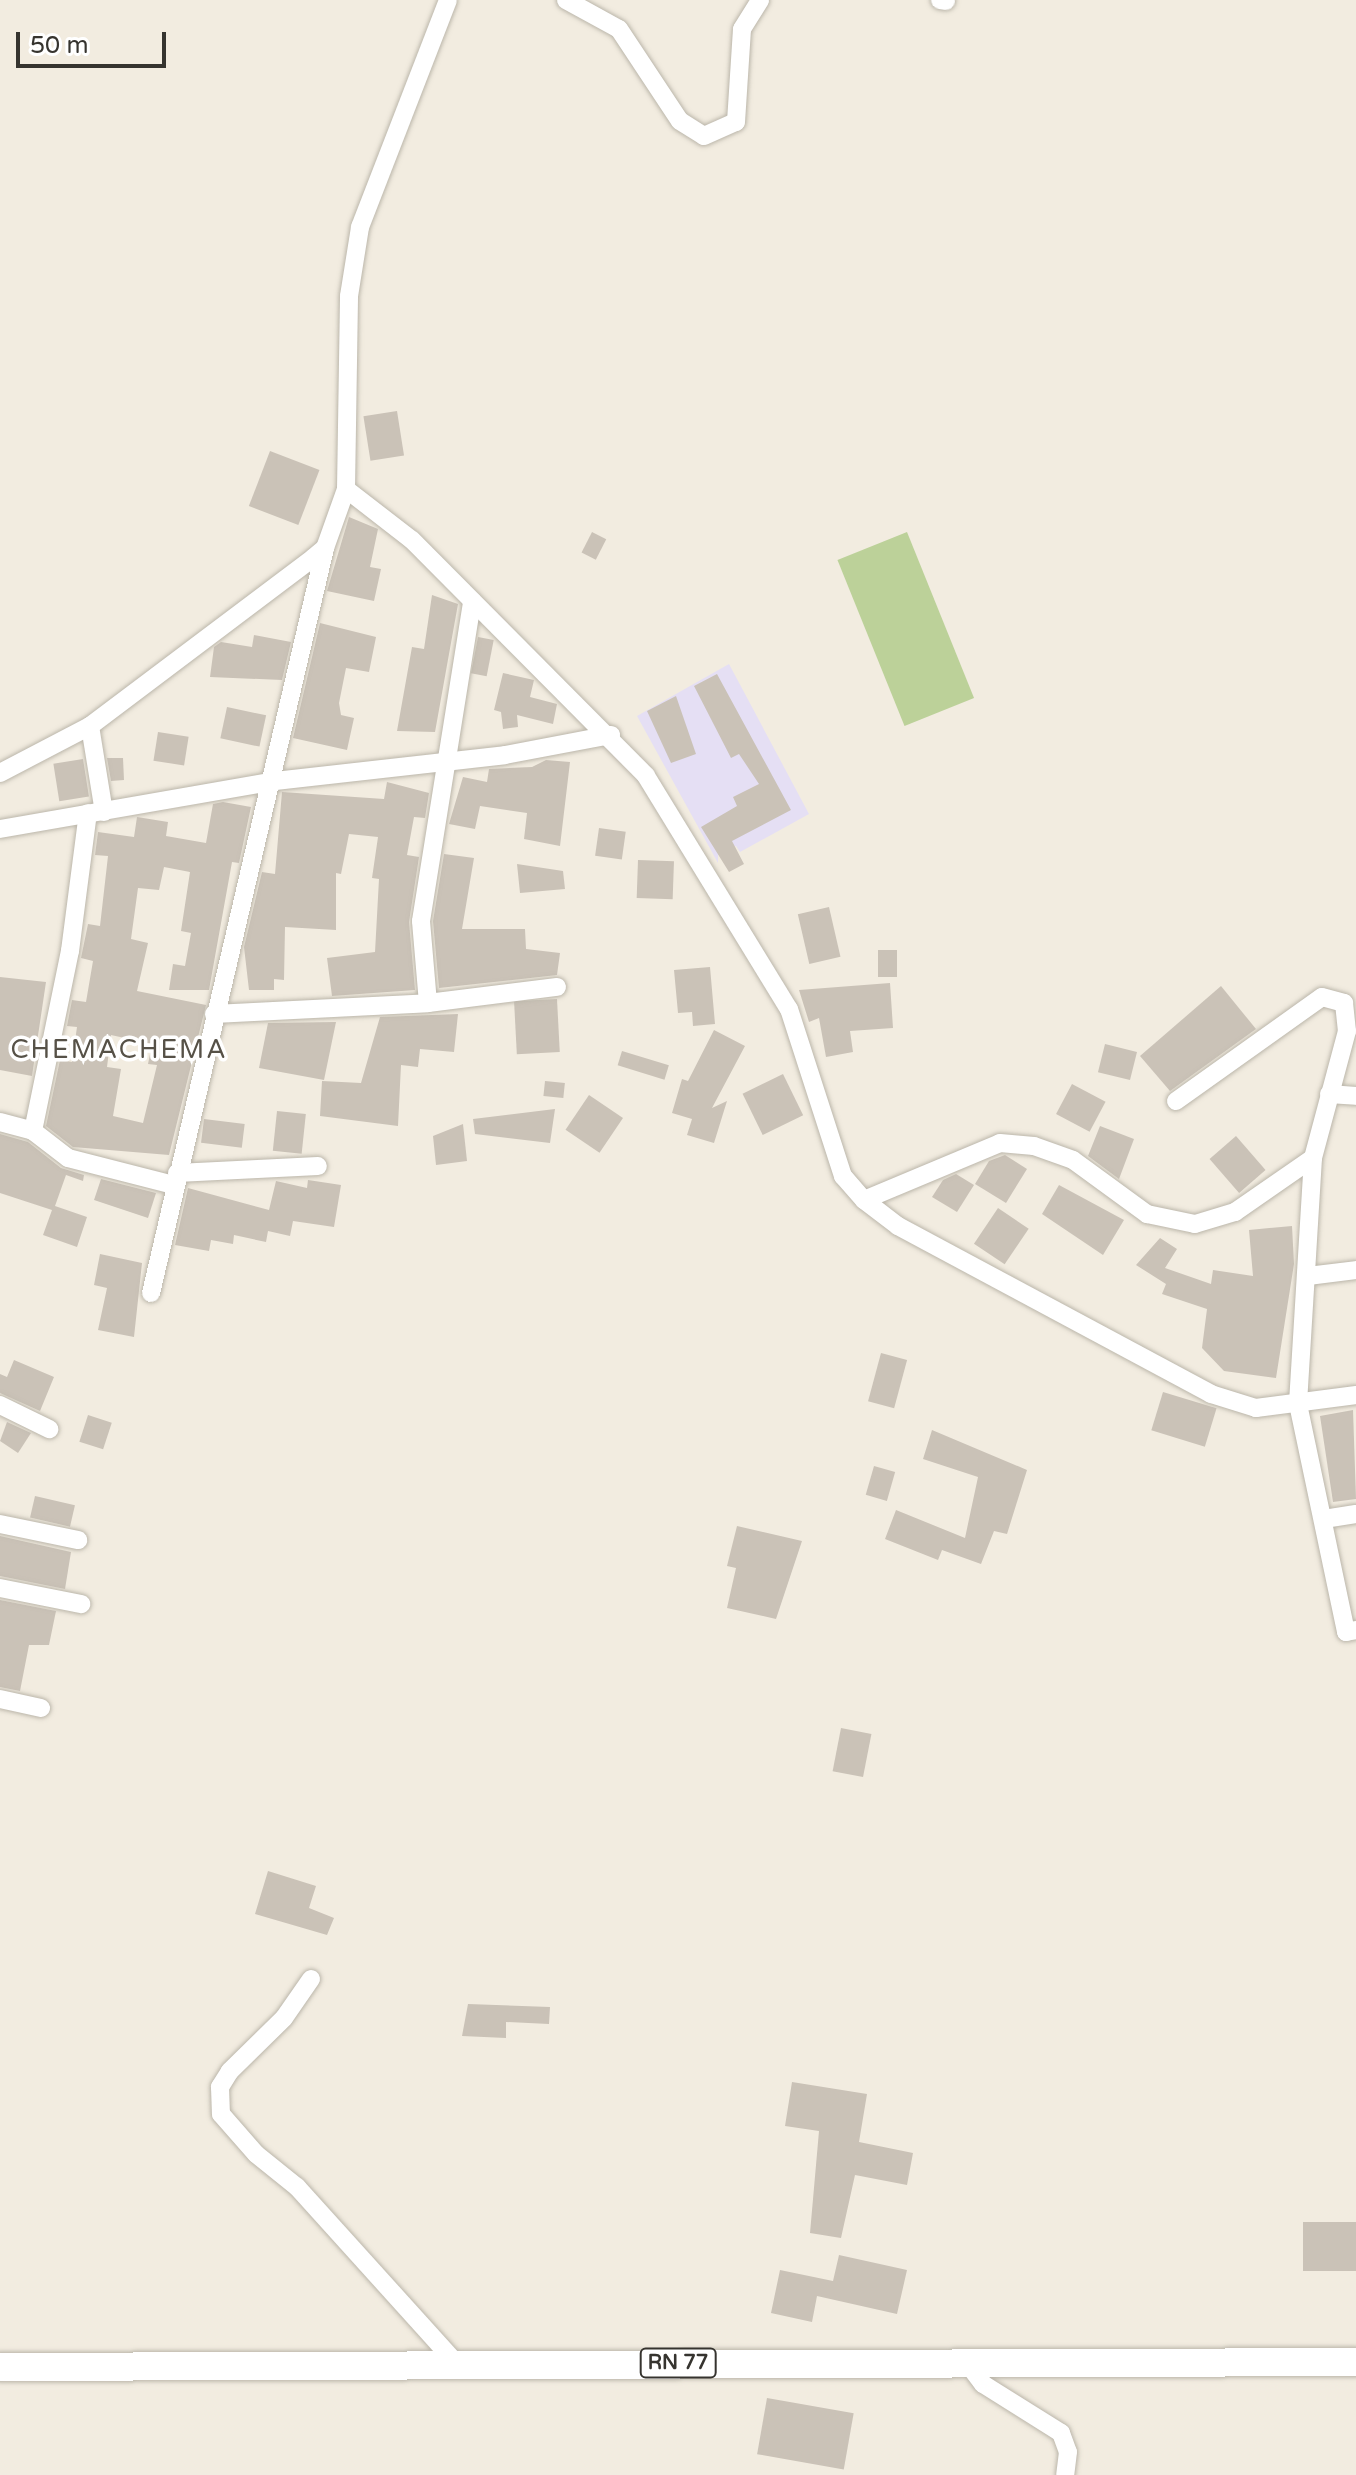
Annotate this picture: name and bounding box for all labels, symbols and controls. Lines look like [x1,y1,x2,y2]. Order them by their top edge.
scale bar [20,16,170,66]
text: 50 m [30,31,88,60]
district label: CHEMACHEMA [10,1034,228,1066]
road number: RN 77 [638,2347,718,2379]

